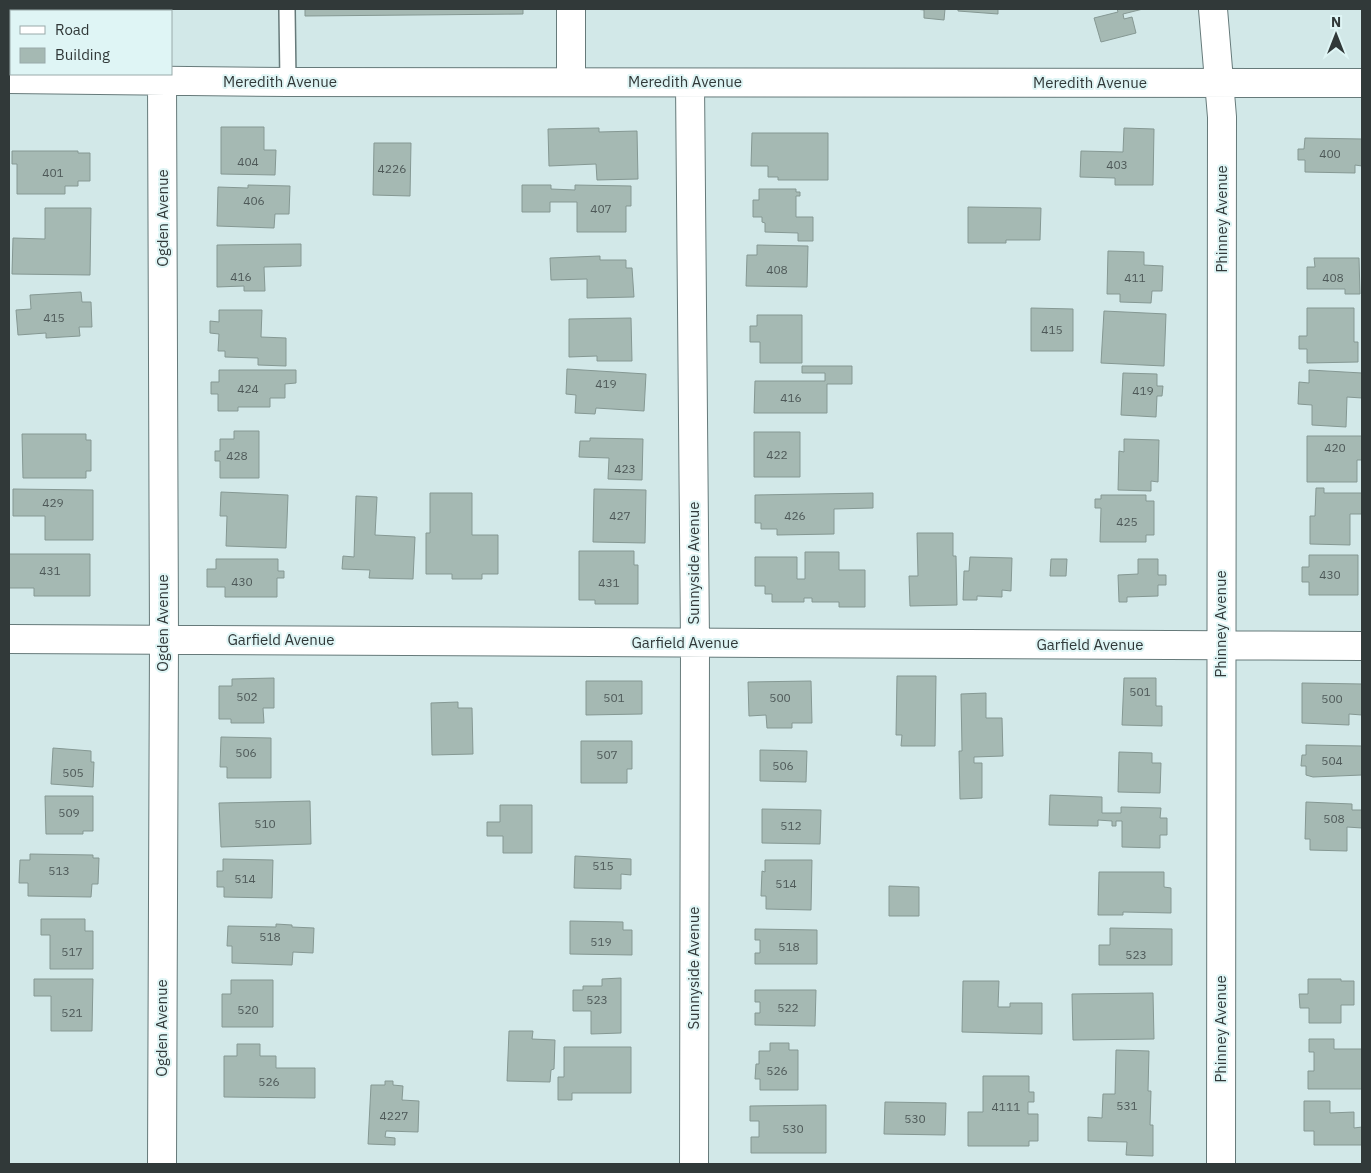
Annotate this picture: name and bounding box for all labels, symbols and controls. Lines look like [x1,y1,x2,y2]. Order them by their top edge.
legend [10,10,172,75]
north arrow [1311,10,1361,60]
text: N [1331,13,1341,31]
text: Road [55,20,90,39]
text: Building [55,45,110,64]
street label: Meredith Avenue [223,72,337,91]
street label: Meredith Avenue [628,72,742,91]
street label: Meredith Avenue [1033,73,1147,92]
house number: 400 [1319,146,1341,161]
house number: 404 [237,154,259,169]
house number: 403 [1106,157,1128,172]
house number: 4226 [378,161,406,176]
house number: 401 [42,165,64,180]
street label: Phinney Avenue [1212,165,1231,273]
street label: Ogden Avenue [153,169,172,267]
house number: 406 [243,193,265,208]
house number: 407 [590,201,612,216]
house number: 408 [766,262,788,277]
house number: 416 [230,269,252,284]
house number: 411 [1124,270,1146,285]
house number: 408 [1322,270,1344,285]
house number: 415 [43,310,65,325]
house number: 415 [1041,322,1063,337]
house number: 419 [595,376,617,391]
house number: 424 [237,381,259,396]
house number: 419 [1132,383,1154,398]
house number: 416 [780,390,802,405]
house number: 420 [1324,440,1346,455]
house number: 422 [766,447,788,462]
house number: 428 [226,448,248,463]
house number: 423 [614,461,636,476]
house number: 429 [42,495,64,510]
street label: Sunnyside Avenue [684,501,703,625]
house number: 427 [609,508,631,523]
house number: 426 [784,508,806,523]
house number: 425 [1116,514,1138,529]
house number: 431 [39,563,61,578]
house number: 430 [1319,567,1341,582]
street label: Phinney Avenue [1211,570,1230,678]
street label: Ogden Avenue [153,574,172,672]
house number: 430 [231,574,253,589]
house number: 431 [598,575,620,590]
street label: Garfield Avenue [227,630,335,649]
street label: Garfield Avenue [631,633,739,652]
street label: Garfield Avenue [1036,635,1144,654]
house number: 501 [1129,684,1151,699]
house number: 502 [236,689,258,704]
house number: 501 [603,690,625,705]
house number: 500 [769,690,791,705]
house number: 500 [1321,691,1343,706]
house number: 506 [235,745,257,760]
house number: 507 [596,747,618,762]
house number: 504 [1321,753,1343,768]
house number: 506 [772,758,794,773]
house number: 505 [62,765,84,780]
house number: 509 [58,805,80,820]
house number: 508 [1323,811,1345,826]
house number: 510 [254,816,276,831]
house number: 512 [780,818,802,833]
house number: 515 [592,858,614,873]
house number: 513 [48,863,70,878]
house number: 514 [234,871,256,886]
house number: 514 [775,876,797,891]
street label: Sunnyside Avenue [684,906,703,1030]
house number: 518 [259,929,281,944]
house number: 519 [590,934,612,949]
house number: 518 [778,939,800,954]
house number: 517 [61,944,83,959]
house number: 523 [1125,947,1147,962]
street label: Phinney Avenue [1211,975,1230,1083]
street label: Ogden Avenue [152,979,171,1077]
house number: 523 [586,992,608,1007]
house number: 522 [777,1000,799,1015]
house number: 520 [237,1002,259,1017]
house number: 521 [61,1005,83,1020]
house number: 526 [766,1063,788,1078]
house number: 526 [258,1074,280,1089]
house number: 531 [1116,1098,1138,1113]
house number: 4111 [992,1099,1020,1114]
house number: 4227 [380,1108,408,1123]
house number: 530 [904,1111,926,1126]
house number: 530 [782,1121,804,1136]

